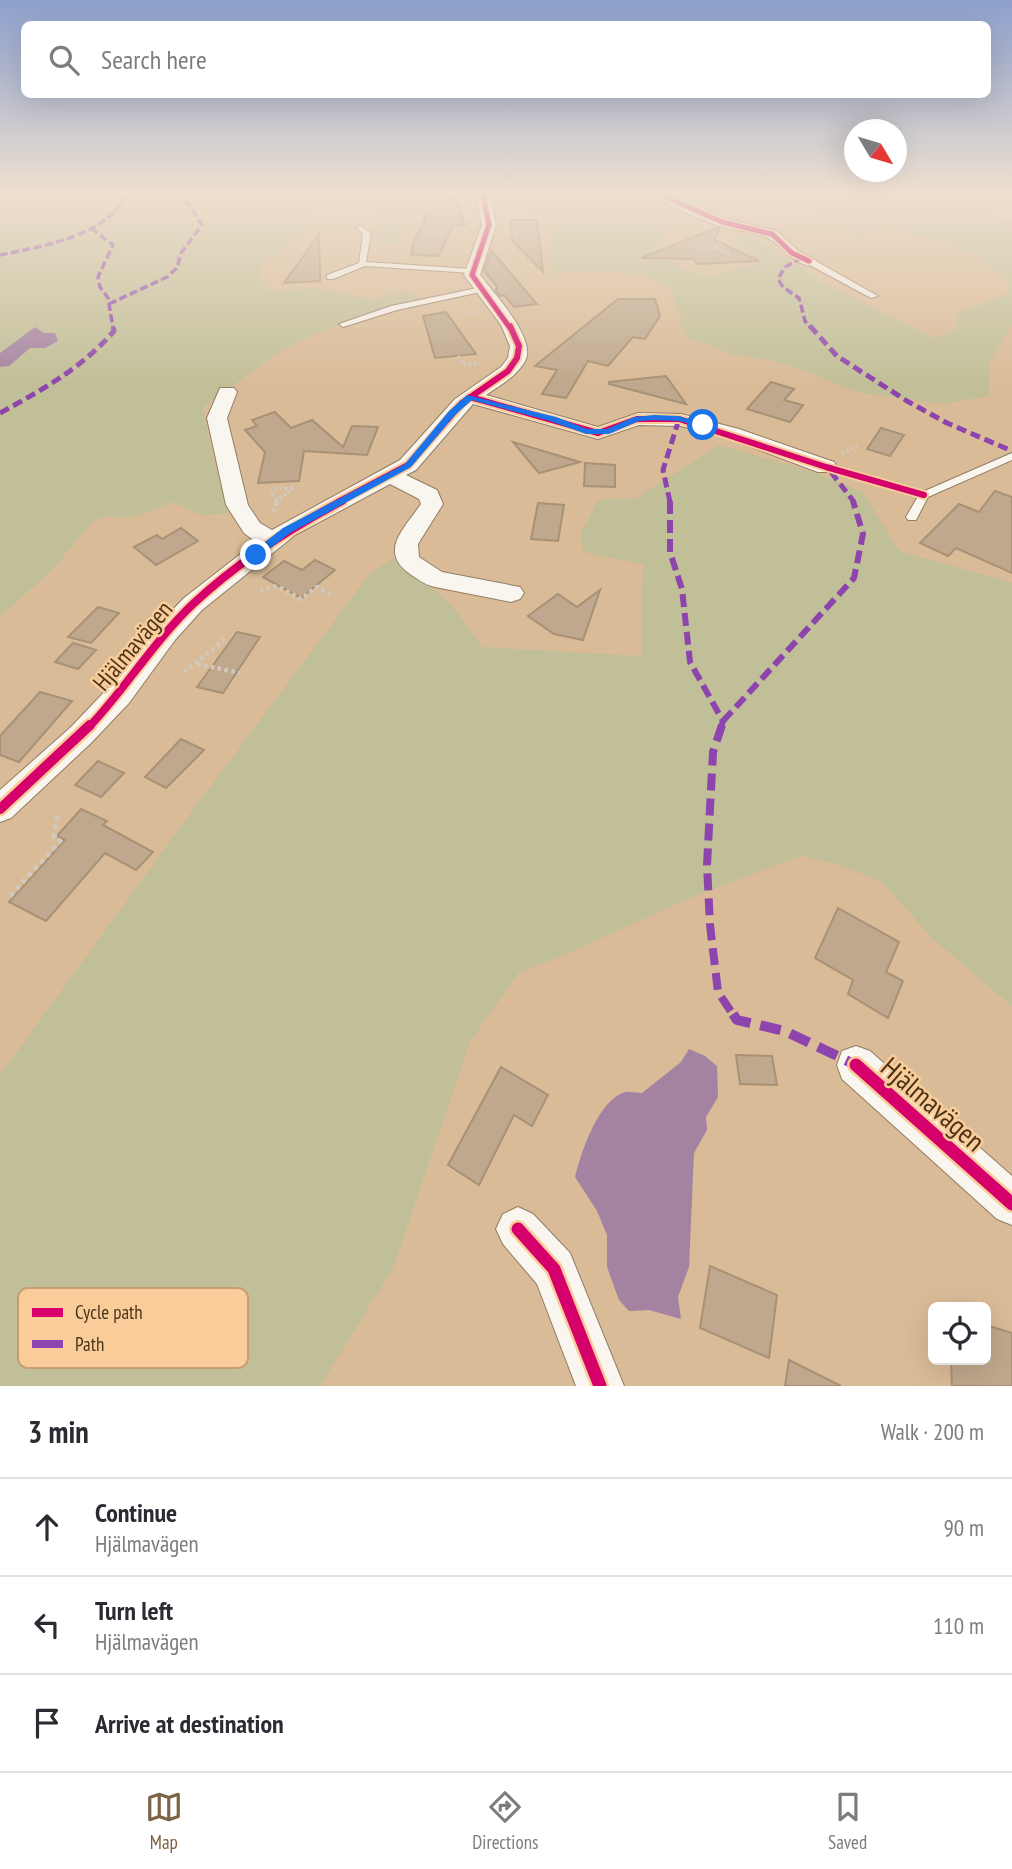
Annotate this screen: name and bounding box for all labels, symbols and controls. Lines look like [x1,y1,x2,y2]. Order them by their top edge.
search box [21,21,991,98]
icon: search [45,41,83,79]
text: Search here [101,43,207,76]
north arrow [844,119,907,182]
route start [687,409,718,440]
route end [240,539,271,570]
street label: Hjälmavägen [86,594,179,697]
street label: Hjälmavägen [874,1048,993,1159]
legend [18,1288,248,1368]
text: Cycle path [75,1300,143,1324]
map controls [928,1302,991,1365]
button: locate [928,1302,991,1365]
text: Path [75,1332,104,1356]
text: 3 min [28,1412,89,1451]
text: Walk · 200 m [881,1417,984,1446]
text: Continue [95,1496,177,1529]
icon: ahead [28,1508,66,1546]
text: 90 m [943,1513,984,1542]
text: Hjälmavägen [95,1529,199,1558]
text: Turn left [95,1594,173,1627]
icon: left [28,1606,66,1644]
text: 110 m [933,1611,984,1640]
text: Hjälmavägen [95,1627,199,1656]
icon: arrive [28,1704,66,1742]
text: Arrive at destination [95,1707,284,1740]
tab: Map [145,1788,183,1854]
tab: Directions [472,1788,538,1854]
tab: Saved [828,1788,867,1854]

